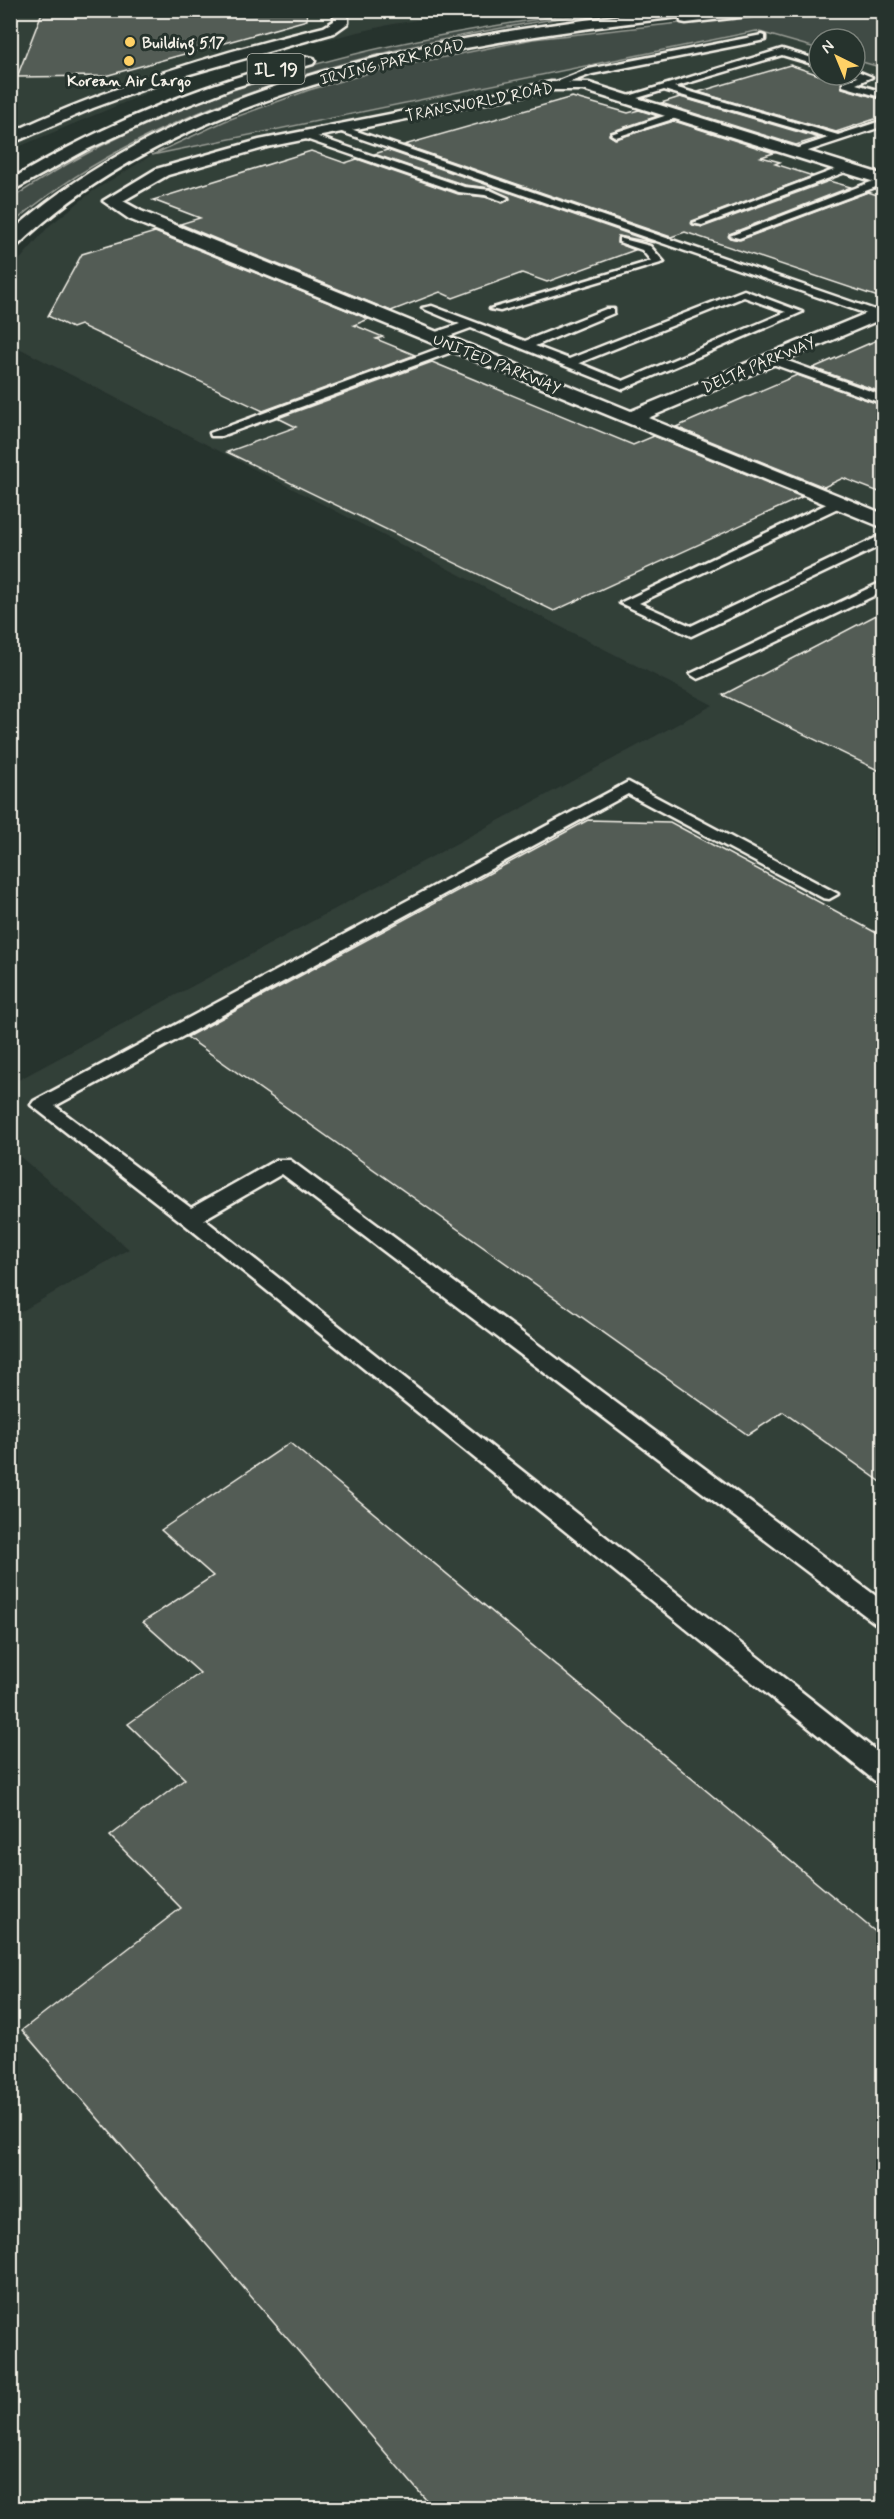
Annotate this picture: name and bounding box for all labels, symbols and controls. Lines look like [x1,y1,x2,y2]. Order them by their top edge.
north arrow [807,27,867,87]
place label: Building 517 [142,33,225,56]
street label: IRVING PARK ROAD [318,34,467,91]
marker: Building 517 [123,35,137,49]
text: N [817,36,839,58]
marker: Korean Air Cargo [122,54,136,68]
road number: IL 19 [248,54,304,84]
place label: Korean Air Cargo [67,71,191,93]
street label: TRANSWORLD ROAD [404,78,555,127]
street label: UNITED PARKWAY [429,329,564,400]
street label: DELTA PARKWAY [699,332,819,399]

